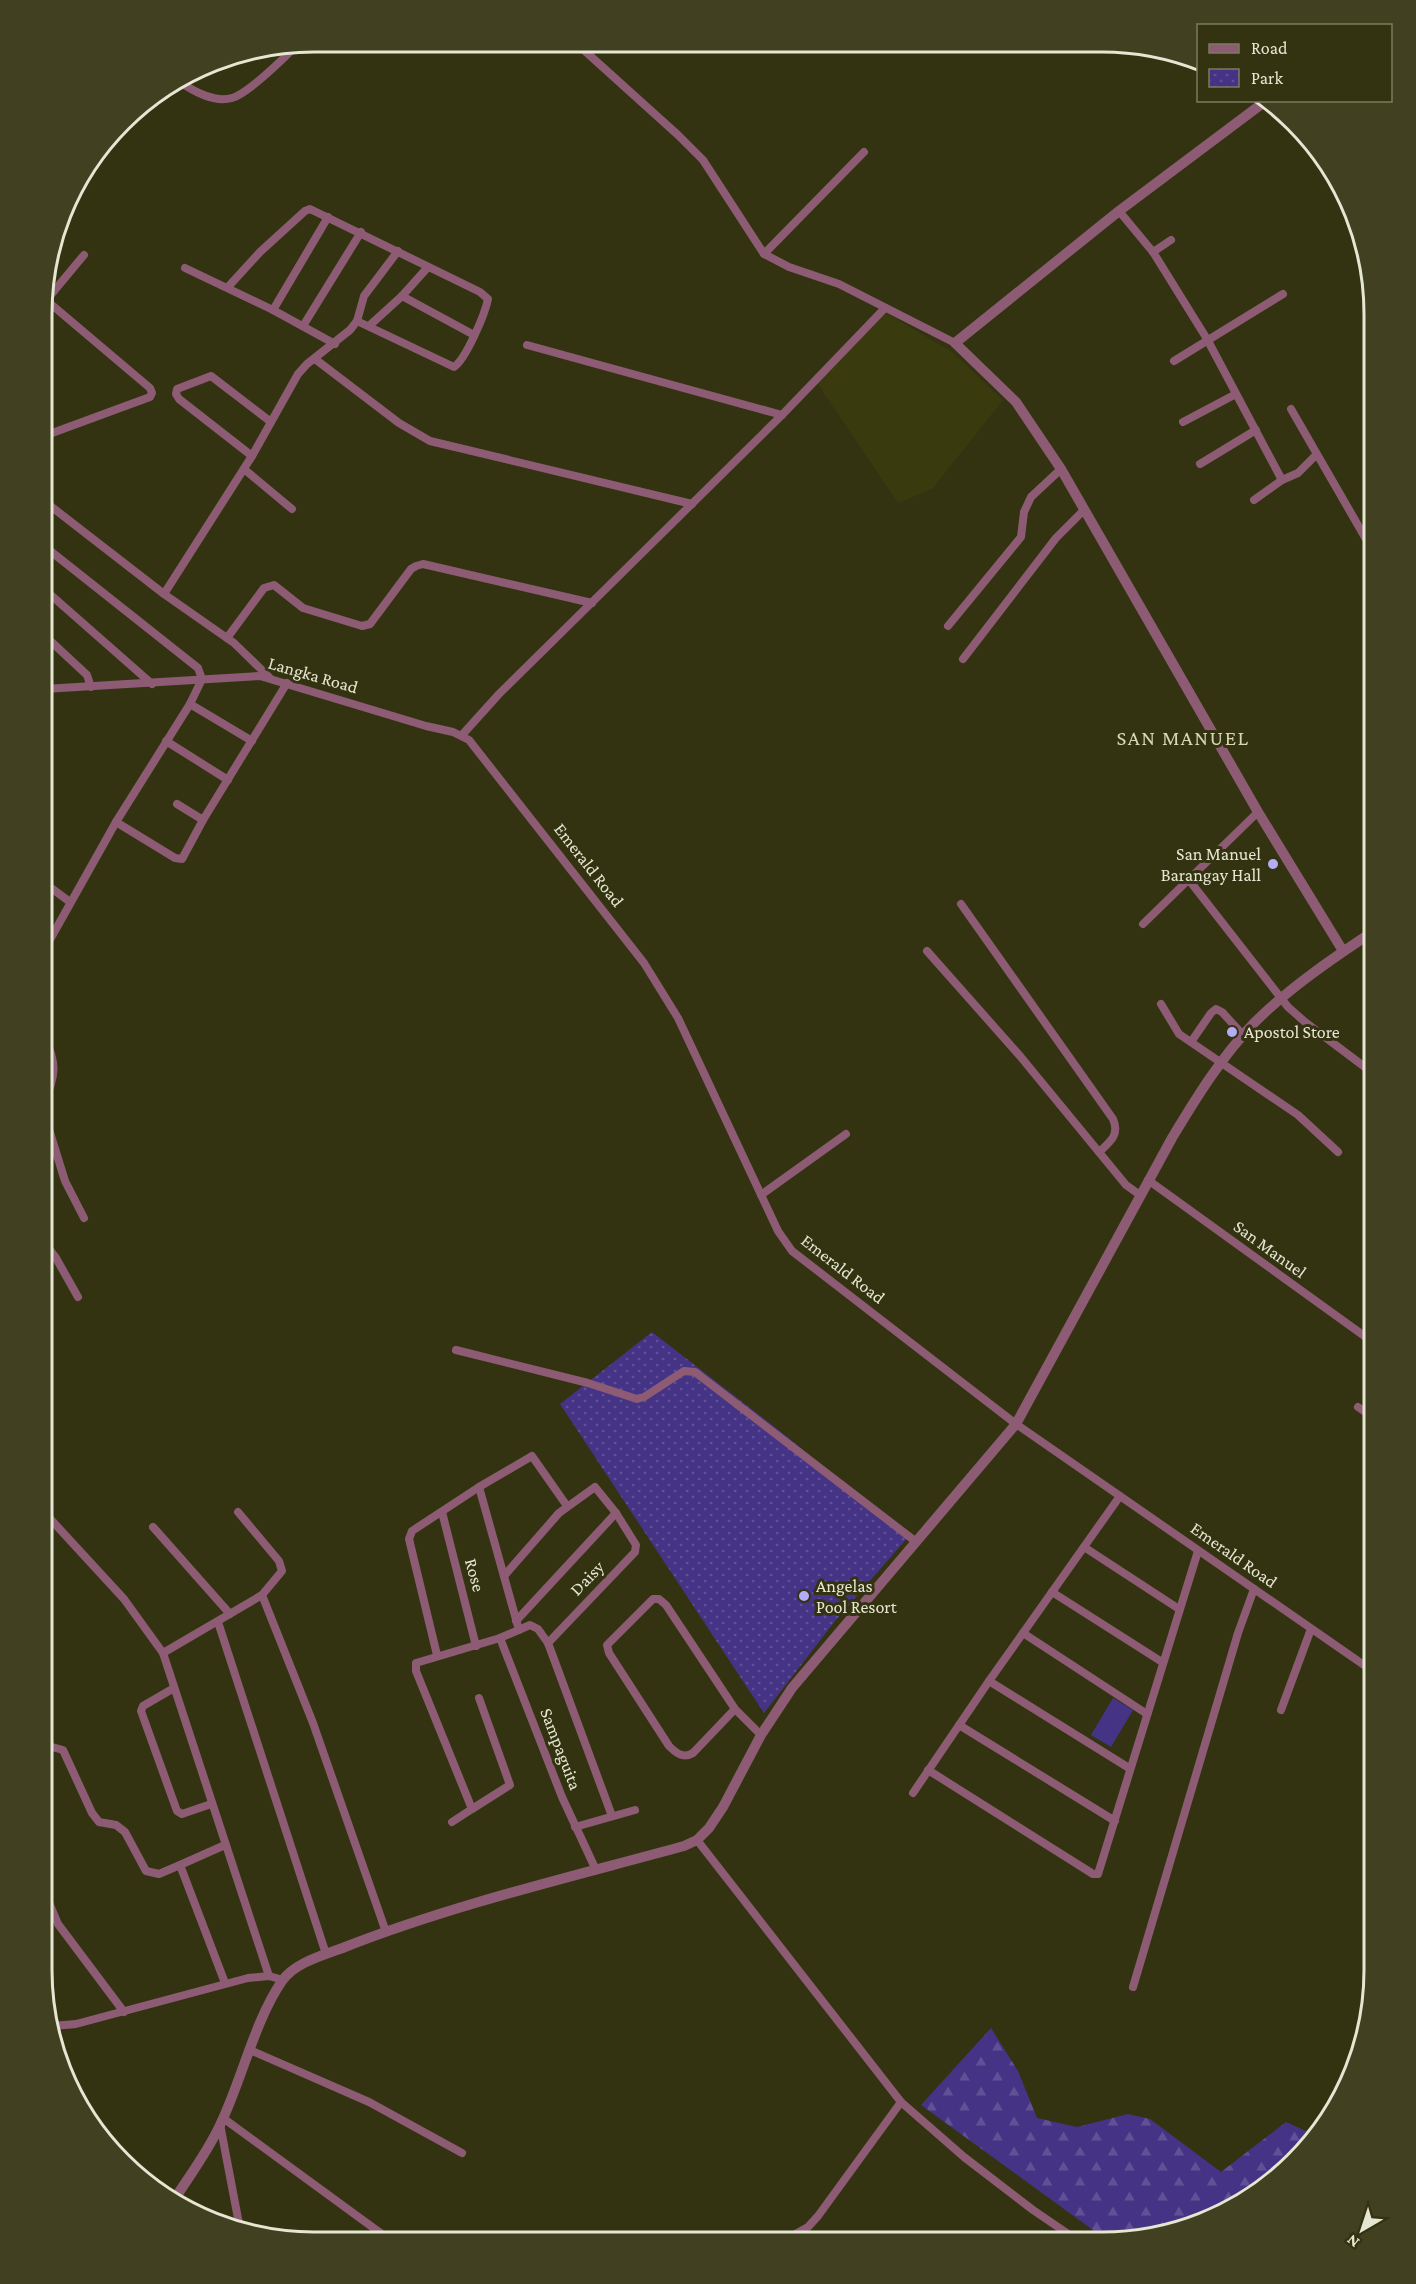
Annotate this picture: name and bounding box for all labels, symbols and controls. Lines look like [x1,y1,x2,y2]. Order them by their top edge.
legend [1197,24,1392,102]
text: Road [1251,38,1288,58]
text: Park [1251,68,1283,88]
street label: Langka Road [266,653,361,697]
district label: SAN MANUEL [1116,726,1250,750]
street label: Emerald Road [550,819,628,911]
place label: San Manuel Barangay Hall [1161,844,1261,885]
marker: San Manuel Barangay Hall [1266,857,1280,871]
place label: Apostol Store [1244,1022,1340,1042]
marker: Apostol Store [1225,1025,1239,1039]
street label: San Manuel [1230,1216,1310,1282]
street label: Emerald Road [797,1230,889,1308]
street label: Emerald Road [1187,1518,1281,1592]
street label: Rose [461,1556,489,1594]
street label: Daisy [566,1556,609,1599]
place label: Angelas Pool Resort [816,1576,898,1617]
marker: Angelas Pool Resort [797,1589,811,1603]
street label: Sampaguita [536,1705,586,1793]
north arrow [1332,2200,1392,2260]
text: N [1343,2231,1362,2251]

